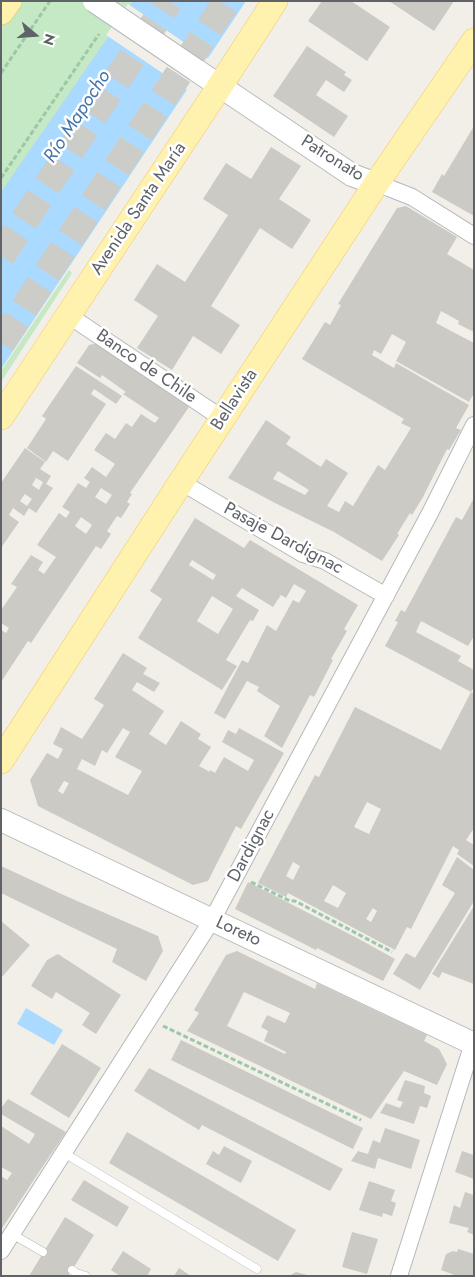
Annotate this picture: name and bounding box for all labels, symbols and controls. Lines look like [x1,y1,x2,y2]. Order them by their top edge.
north arrow [10,10,60,60]
text: N [38,31,60,48]
water label: Río Mapocho [40,67,116,167]
street label: Patronato [296,131,368,187]
street label: Avenida Santa María [87,139,191,279]
street label: Banco de Chile [92,325,200,409]
street label: Bellavista [207,365,263,435]
street label: Pasaje Dardignac [220,498,346,580]
street label: Dardignac [224,806,280,886]
street label: Loreto [212,912,264,952]

